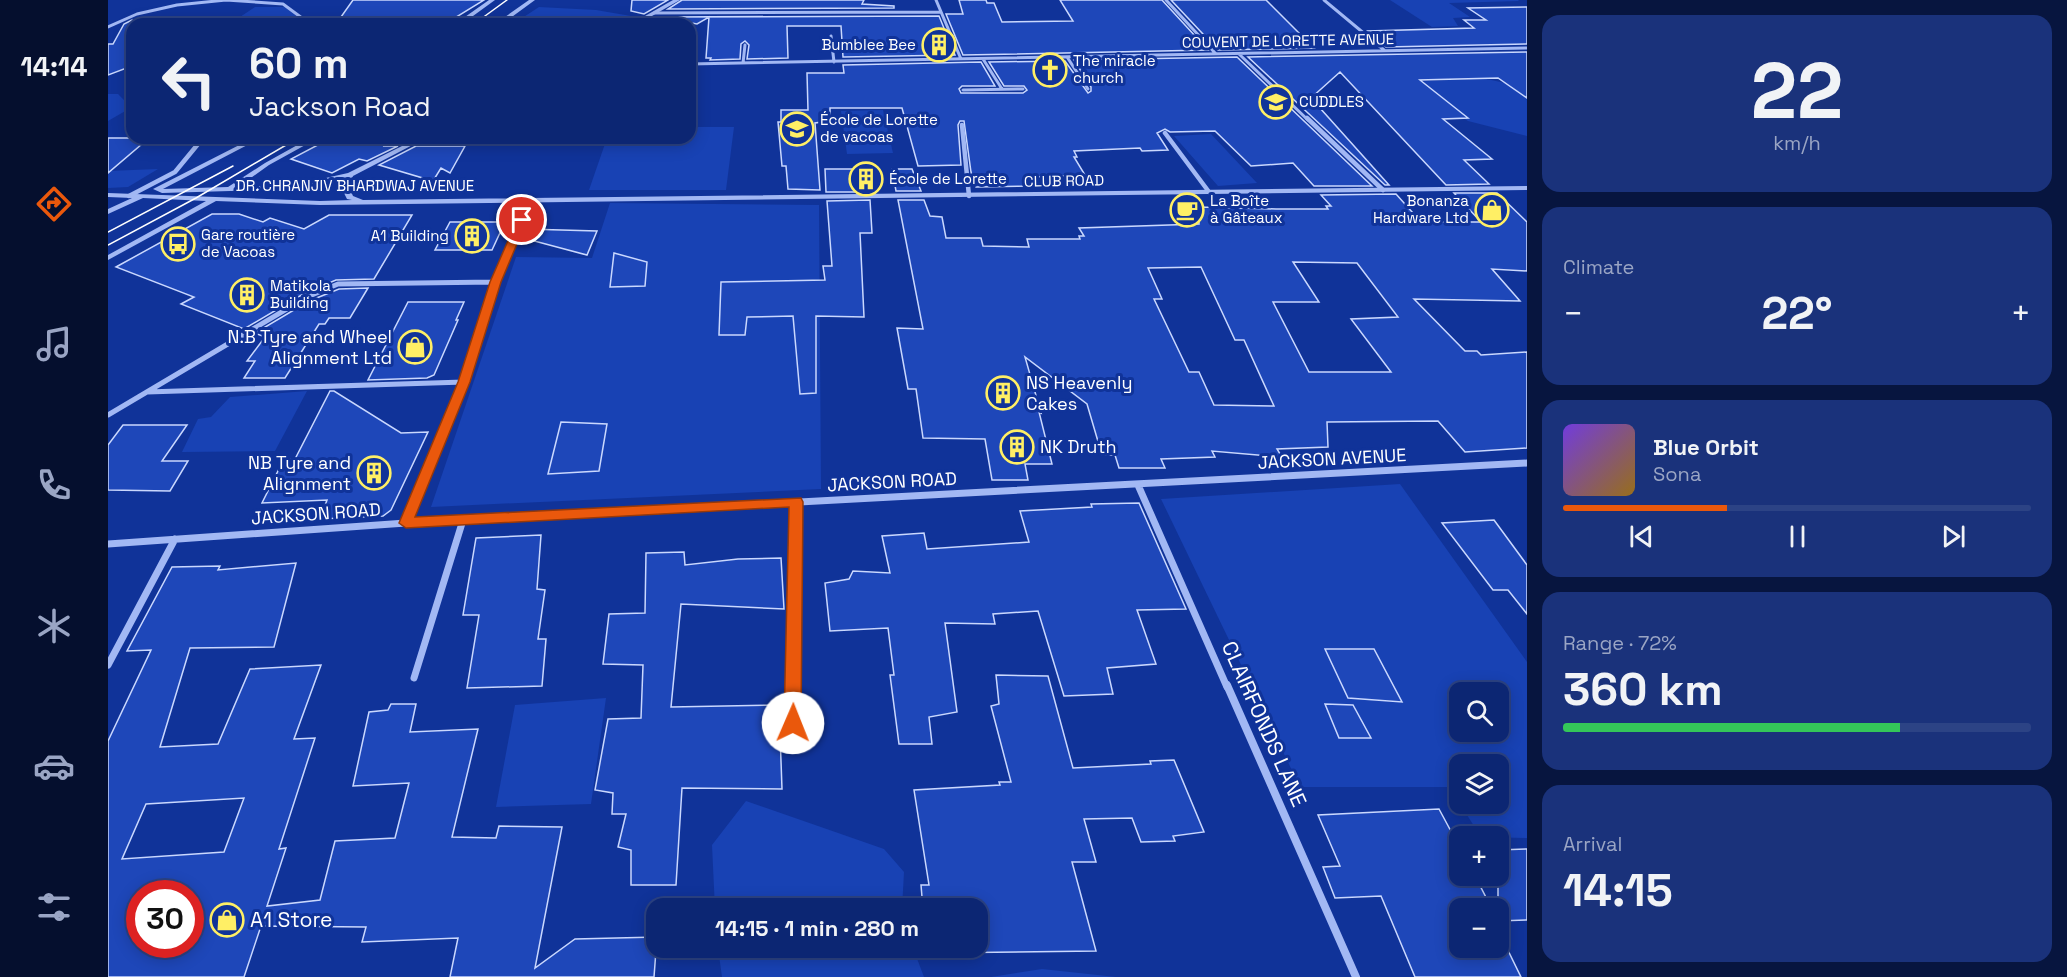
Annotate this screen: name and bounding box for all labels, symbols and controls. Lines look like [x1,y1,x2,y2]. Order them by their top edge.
building icon: Bumblee Bee [921,27,957,63]
street label: COUVENT DE LORETTE AVENUE [1182,29,1394,52]
place label: Bumblee Bee [821,35,916,54]
text: 60 m [249,37,349,90]
text: 22 [1751,41,1843,141]
icon: left [150,42,228,120]
text: 14:14 [21,49,87,84]
place label: The miracle church [1073,51,1156,87]
church icon: The miracle church [1032,52,1068,88]
school or university icon: CUDDLES [1258,84,1294,120]
text: Jackson Road [249,89,431,124]
place label: CUDDLES [1299,92,1364,111]
place label: École de Lorette de vacoas [820,110,938,146]
school or university icon: École de Lorette de vacoas [779,111,815,147]
text: km/h [1773,130,1821,156]
building icon: École de Lorette [848,161,884,197]
place label: École de Lorette [889,169,1007,188]
street label: CLUB ROAD [1024,170,1104,191]
street label: DR. CHRANJIV BHARDWAJ AVENUE [236,176,474,195]
icon: directions [33,183,75,225]
place label: La Boîte à Gâteaux [1210,191,1283,227]
place label: Bonanza Hardware Ltd [1373,191,1469,227]
cafe icon: La Boîte à Gâteaux [1169,192,1205,228]
shop icon: Bonanza Hardware Ltd [1474,192,1510,228]
pin [496,194,547,245]
icon: arrive [505,203,538,236]
building icon: A1 Building [454,218,490,254]
place label: Gare routière de Vacoas [201,225,295,261]
bus stop icon: Gare routière de Vacoas [160,226,196,262]
place label: A1 Building [371,226,449,245]
text: Climate [1563,254,1634,280]
place label: Matikola Building [270,276,331,312]
building icon: Matikola Building [229,277,265,313]
text: 22° [1761,285,1833,342]
text: − [1563,293,1583,335]
text: + [2011,293,2031,335]
icon: music [33,323,75,365]
place label: N.B Tyre and Wheel Alignment Ltd [228,325,392,369]
shop icon: N.B Tyre and Wheel Alignment Ltd [397,329,433,365]
place label: NS Heavenly Cakes [1026,371,1132,415]
building icon: NS Heavenly Cakes [985,375,1021,411]
building icon: NK Druth [999,429,1035,465]
text: Blue Orbit [1653,433,1759,461]
place label: NK Druth [1040,435,1117,458]
street label: JACKSON AVENUE [1257,443,1407,474]
place label: NB Tyre and Alignment [248,451,351,495]
building icon: NB Tyre and Alignment [356,455,392,491]
text: Sona [1653,461,1701,487]
icon: phone [33,464,75,506]
street label: JACKSON ROAD [827,467,957,496]
street label: JACKSON ROAD [250,497,382,530]
icon: previous [1625,520,1658,553]
icon: pause [1781,520,1814,553]
icon: next [1937,520,1970,553]
icon: climate [33,605,75,647]
text: Range · 72% [1563,630,1677,656]
street label: CLAIRFONDS LANE [1216,637,1313,811]
text: 360 km [1563,661,1723,718]
map controls [1449,682,1509,958]
button: search [1449,682,1509,742]
position arrow [761,691,825,755]
icon: car [33,745,75,787]
button: layers [1449,754,1509,814]
button: + [1449,826,1509,886]
text: Arrival [1563,831,1622,857]
text: 14:15 [1563,862,1673,919]
speed limit sign: 30 [126,880,204,958]
icon: filters [33,886,75,928]
button: − [1449,898,1509,958]
shop icon: A1 Store [209,902,245,938]
place label: A1 Store [250,906,333,933]
text: 14:15 · 1 min · 280 m [715,914,919,942]

